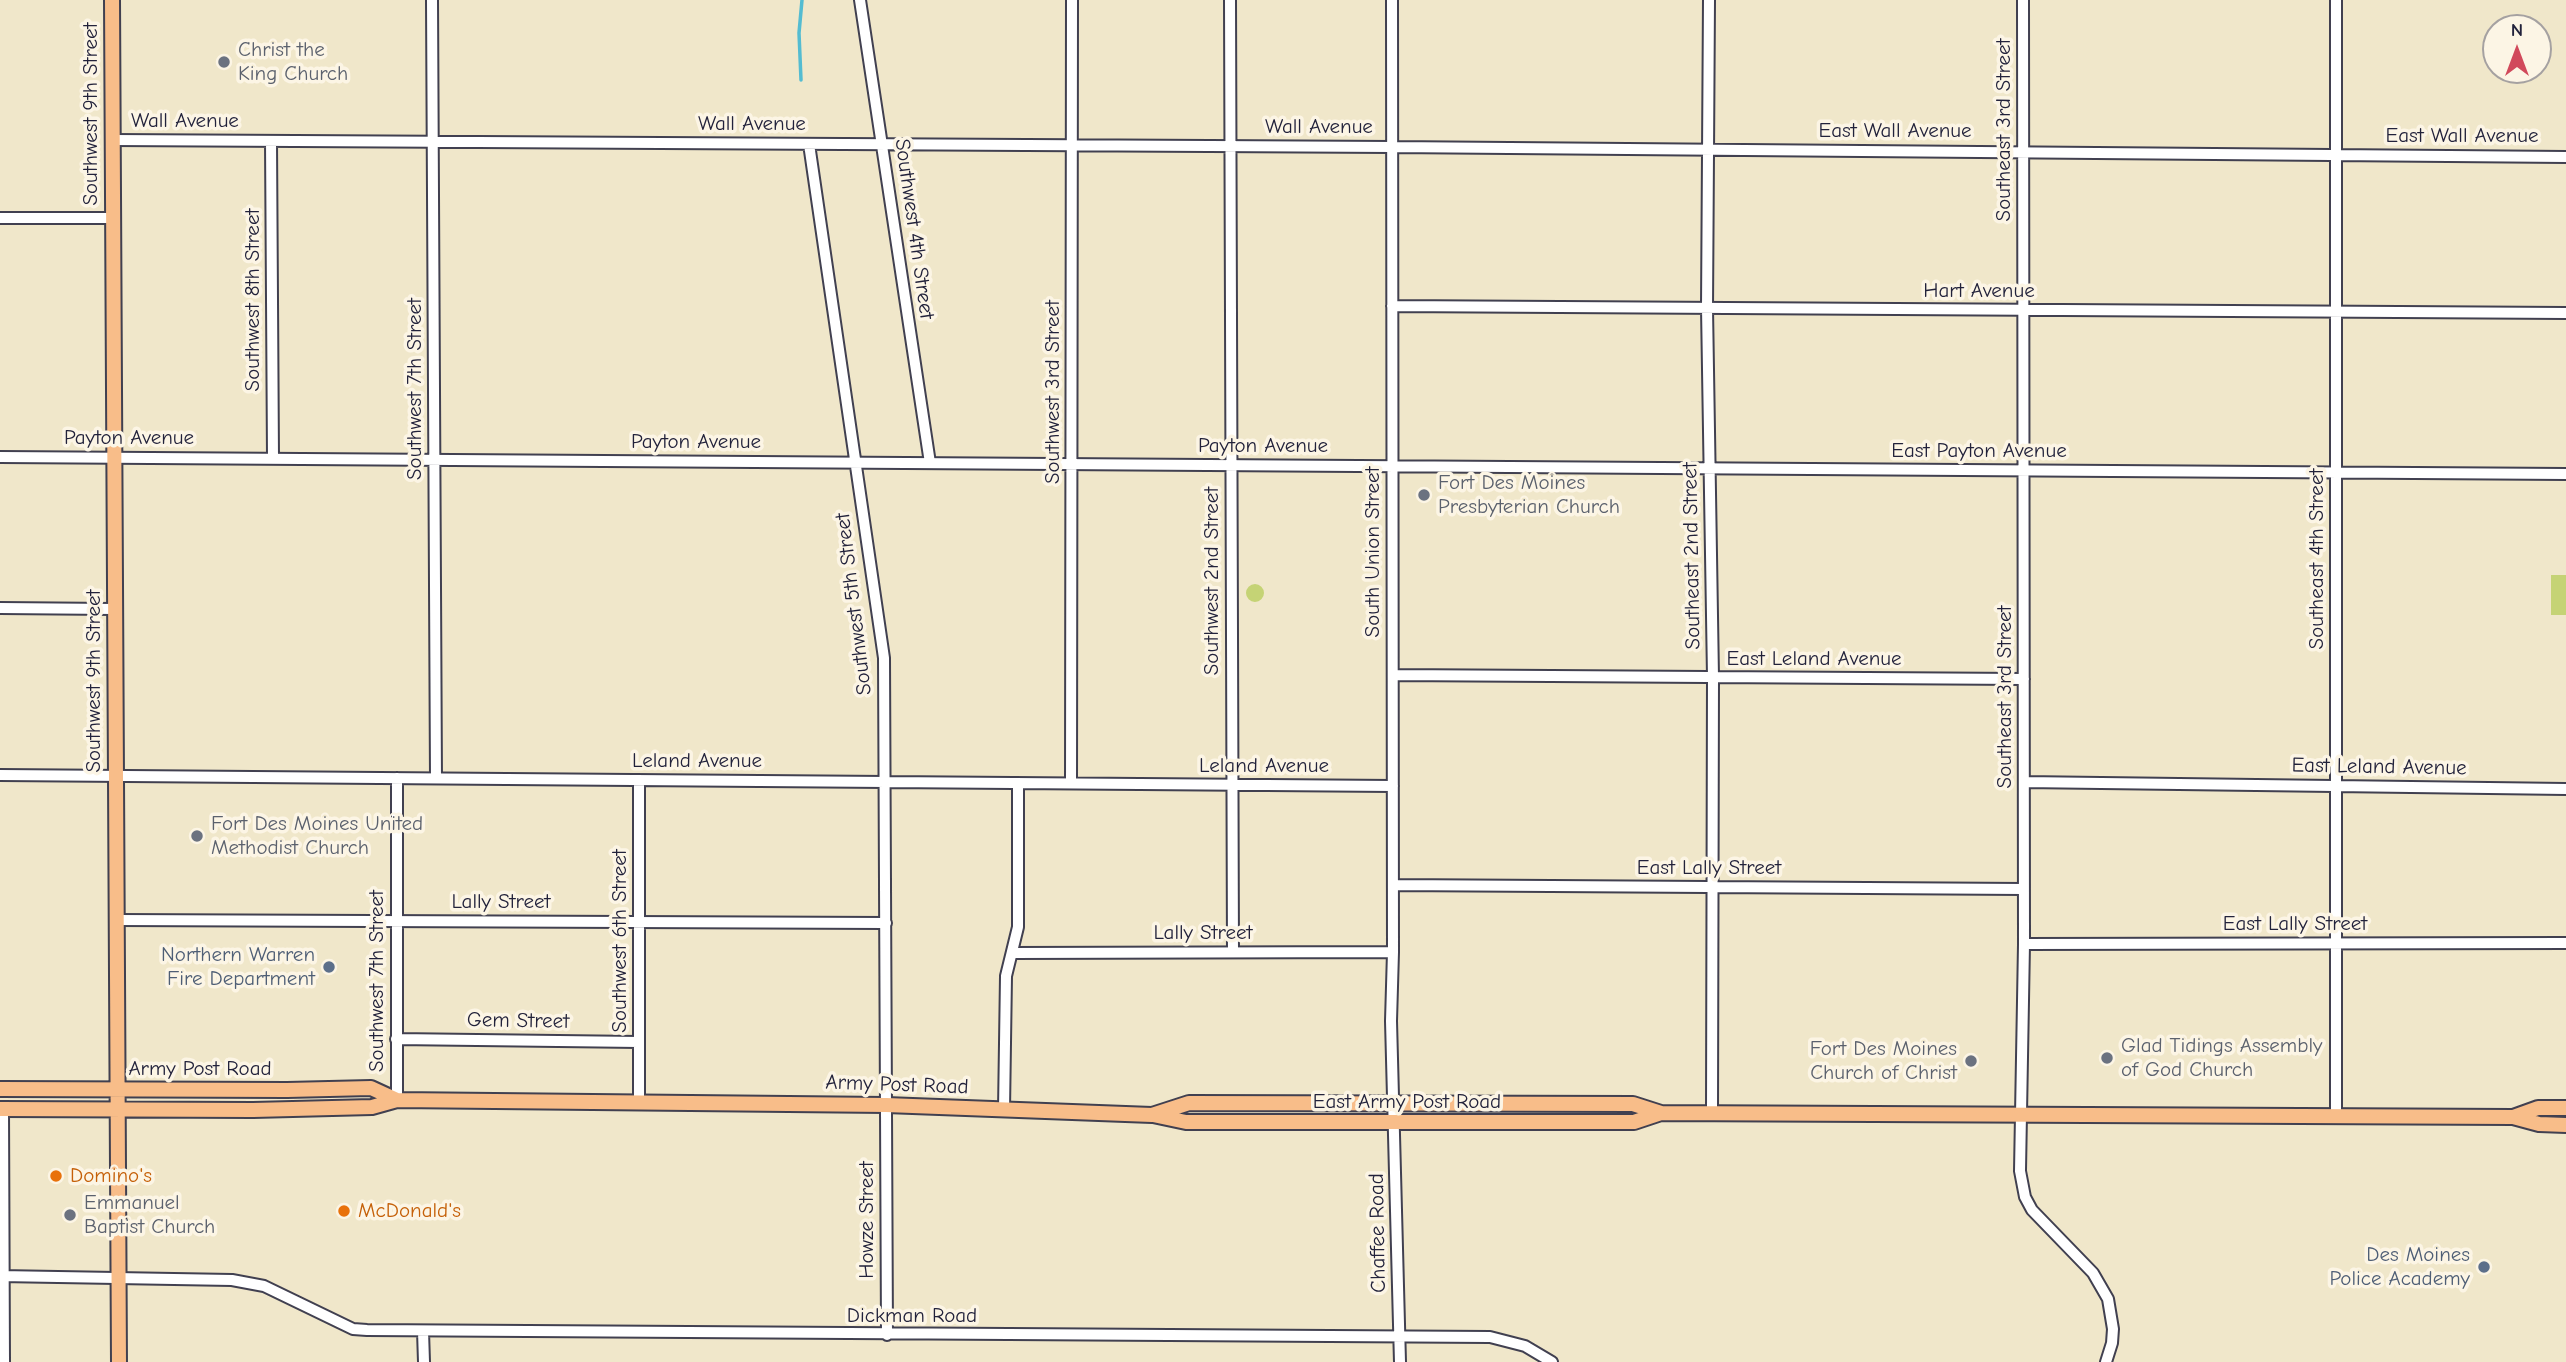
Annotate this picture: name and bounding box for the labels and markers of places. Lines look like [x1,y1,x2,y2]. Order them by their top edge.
place label: Christ the King Church [238,37,348,87]
marker: Christ the King Church [216,54,232,70]
place label: Fort Des Moines Presbyterian Church [1438,470,1620,520]
marker: Fort Des Moines Presbyterian Church [1416,487,1432,503]
place label: Fort Des Moines United Methodist Church [211,811,423,861]
marker: Fort Des Moines United Methodist Church [189,828,205,844]
place label: Northern Warren Fire Department [161,942,315,992]
marker: Northern Warren Fire Department [321,959,337,975]
place label: Glad Tidings Assembly of God Church [2121,1033,2322,1083]
place label: Fort Des Moines Church of Christ [1810,1036,1957,1086]
marker: Glad Tidings Assembly of God Church [2099,1050,2115,1066]
marker: Fort Des Moines Church of Christ [1963,1053,1979,1069]
place label: Domino's [70,1163,152,1189]
marker: Domino's [48,1168,64,1184]
place label: Emmanuel Baptist Church [84,1190,215,1240]
place label: McDonald's [358,1198,461,1224]
marker: McDonald's [336,1203,352,1219]
marker: Emmanuel Baptist Church [62,1207,78,1223]
place label: Des Moines Police Academy [2329,1242,2470,1292]
marker: Des Moines Police Academy [2476,1259,2492,1275]

